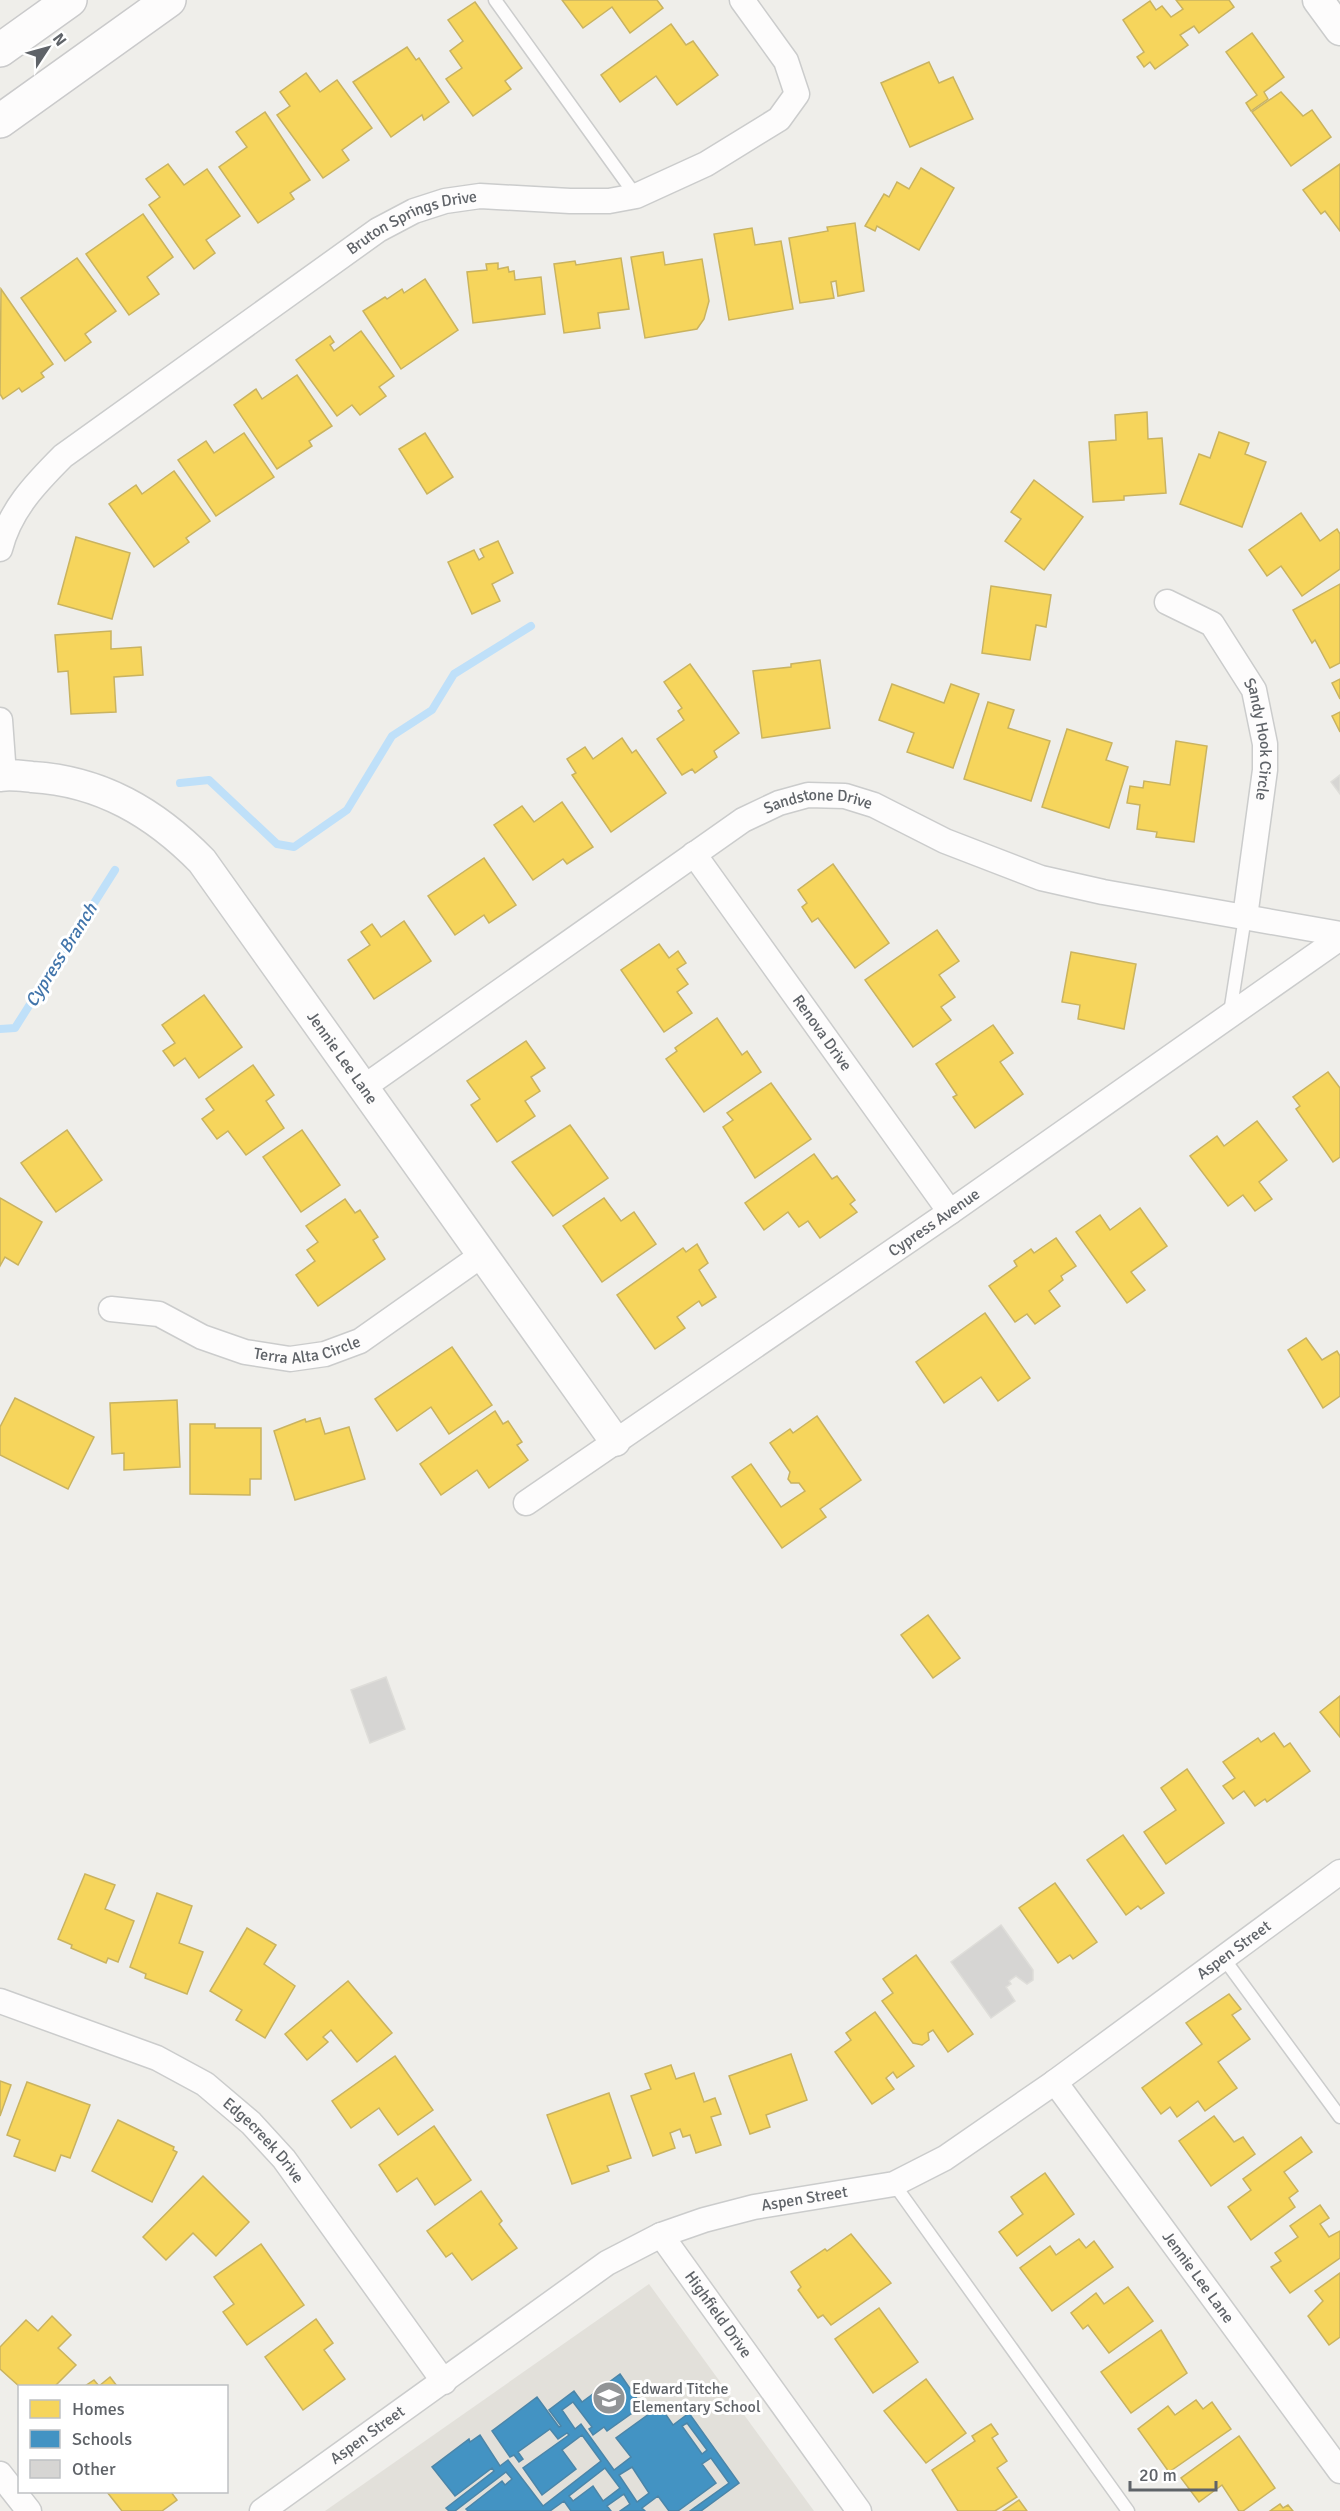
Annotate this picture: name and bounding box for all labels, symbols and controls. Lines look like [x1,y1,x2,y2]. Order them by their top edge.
north arrow [18,18,78,78]
text: N [48,29,71,50]
street label: Bruton Springs Drive [343,187,478,259]
street label: Sandy Hook Circle [1239,674,1275,802]
street label: Sandstone Drive [760,785,875,819]
water label: Cypress Branch [20,898,102,1011]
street label: Renova Drive [788,991,856,1075]
street label: Jennie Lee Lane [302,1008,382,1108]
street label: Cypress Avenue [884,1184,984,1261]
street label: Terra Alta Circle [252,1332,363,1369]
street label: Aspen Street [1193,1916,1275,1984]
street label: Edgecreek Drive [219,2093,308,2187]
street label: Aspen Street [760,2182,849,2216]
street label: Jennie Lee Lane [1158,2227,1238,2327]
street label: Highfield Drive [680,2267,756,2362]
place label: Edward Titche Elementary School [632,2379,761,2417]
school or university icon: Edward Titche Elementary School [591,2380,627,2416]
legend [18,2385,228,2493]
text: Homes [72,2398,125,2420]
street label: Aspen Street [326,2401,409,2469]
text: Schools [72,2428,132,2450]
scale bar [1130,2454,1216,2492]
text: Other [72,2458,116,2480]
text: 20 m [1139,2464,1177,2486]

